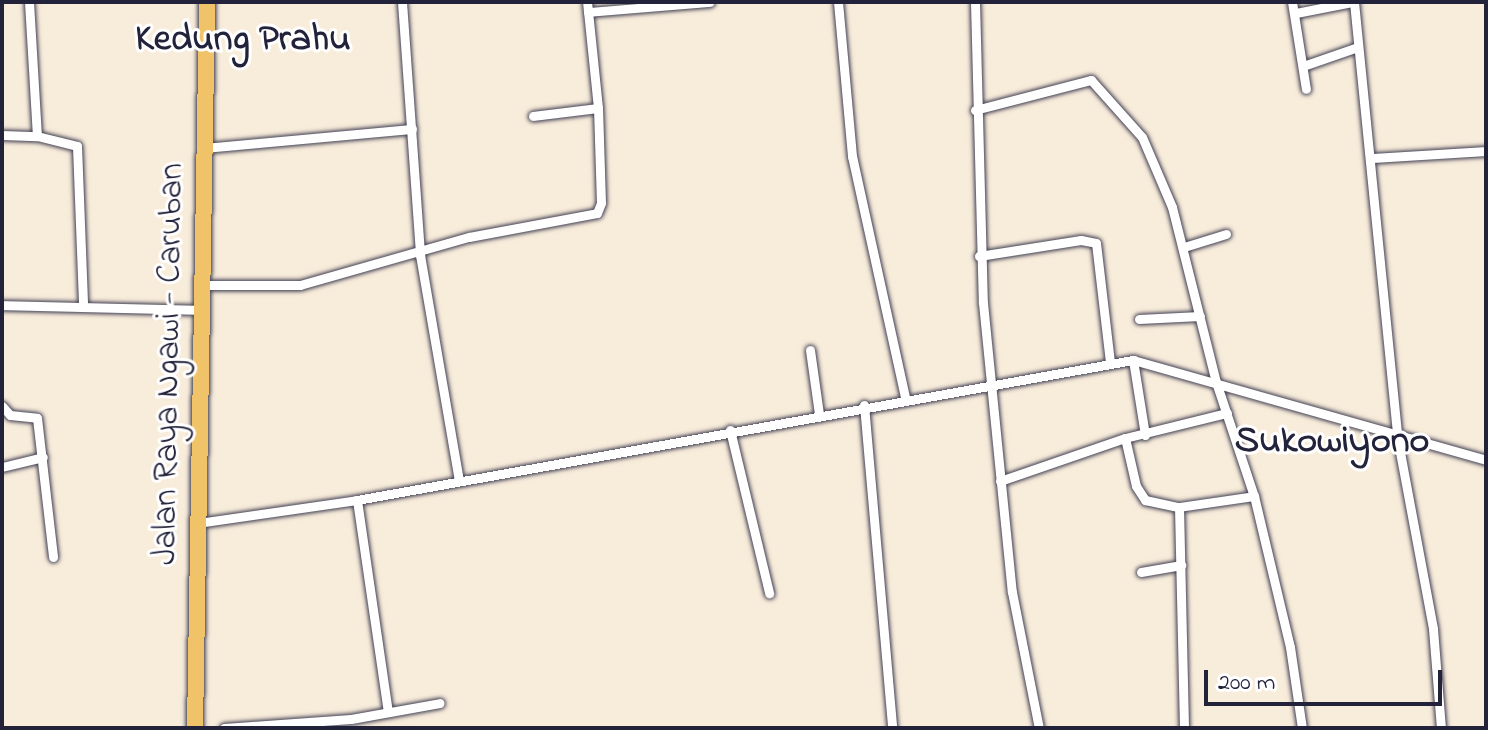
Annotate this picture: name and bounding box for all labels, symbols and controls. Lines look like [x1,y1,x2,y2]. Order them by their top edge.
district label: Kedung Prahu [135,18,351,64]
street label: Jalan Raya Ngawi - Caruban [146,163,194,565]
district label: Sukowiyono [1235,420,1429,466]
scale bar [1208,654,1446,704]
text: 200 m [1218,666,1275,701]

